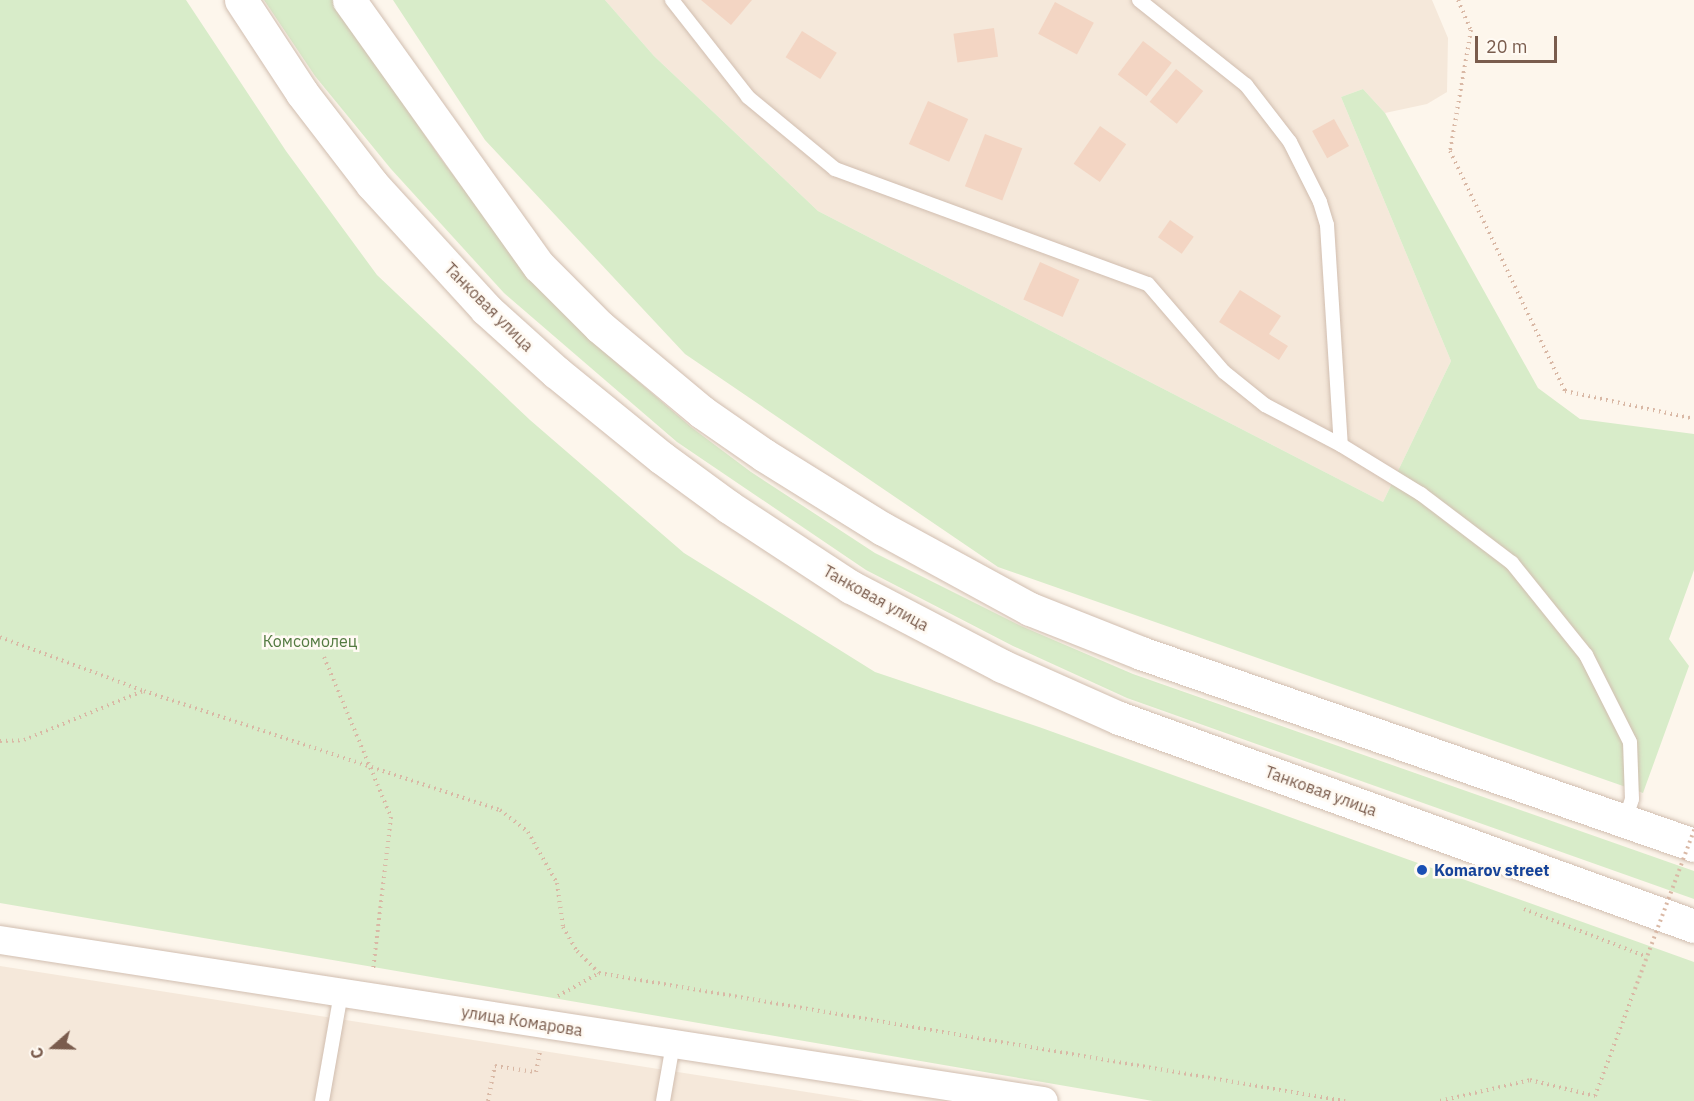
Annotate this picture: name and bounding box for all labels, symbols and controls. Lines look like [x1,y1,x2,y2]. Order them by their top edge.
scale bar [1478,24,1560,62]
text: 20 m [1486,35,1528,58]
street label: Танковая улица [441,259,537,355]
street label: Танковая улица [820,561,932,635]
park label: Комсомолец [263,631,357,651]
street label: Танковая улица [1262,762,1380,820]
place label: Komarov street [1434,860,1549,880]
marker: Komarov street [1415,863,1429,877]
street label: улица Комарова [460,1002,584,1040]
north arrow [24,1017,84,1077]
text: С [26,1045,48,1061]

